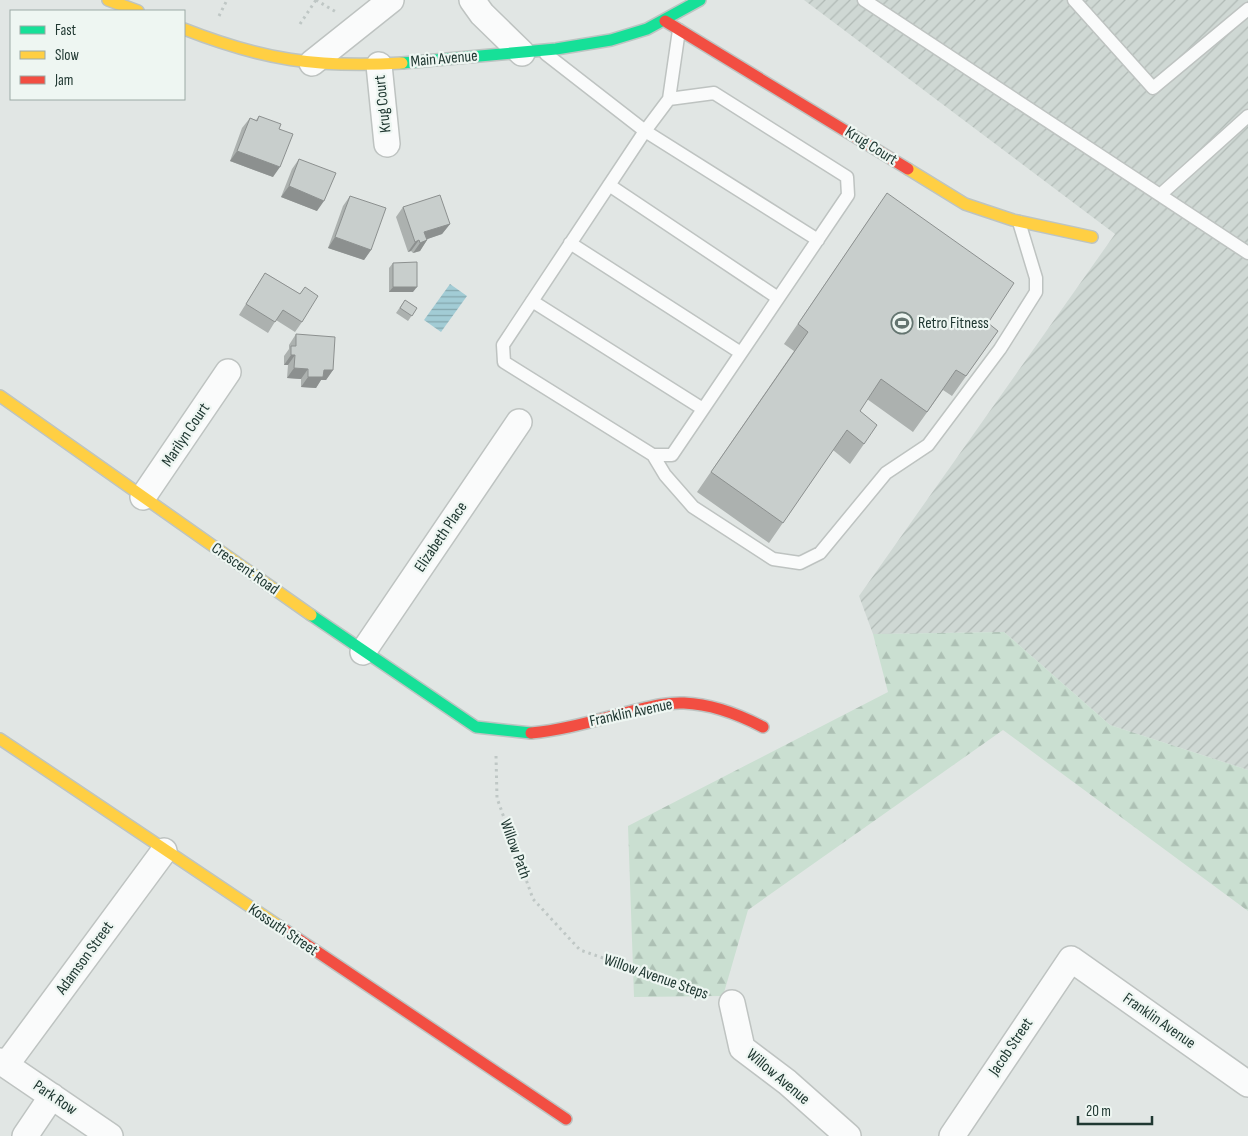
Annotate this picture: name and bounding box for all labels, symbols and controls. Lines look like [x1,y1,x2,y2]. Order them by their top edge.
legend [10,10,185,100]
text: Fast [55,21,77,40]
text: Slow [55,46,79,65]
street label: Main Avenue [410,47,478,71]
text: Jam [54,71,73,90]
street label: Krug Court [371,74,395,134]
street label: Krug Court [841,123,901,169]
sports icon: Retro Fitness [890,311,914,335]
place label: Retro Fitness [918,314,989,333]
street label: Marilyn Court [158,400,214,470]
street label: Elizabeth Place [411,498,471,576]
street label: Crescent Road [208,539,282,599]
street label: Franklin Avenue [588,695,674,731]
street label: Willow Path [495,817,535,881]
street label: Kossuth Street [245,900,321,960]
street label: Adamson Street [52,918,118,999]
street label: Willow Avenue Steps [601,950,711,1004]
street label: Franklin Avenue [1119,989,1199,1053]
street label: Jacob Street [984,1015,1037,1080]
street label: Willow Avenue [743,1045,813,1109]
street label: Park Row [29,1077,81,1120]
scale bar [1078,1094,1152,1126]
text: 20 m [1086,1102,1111,1121]

